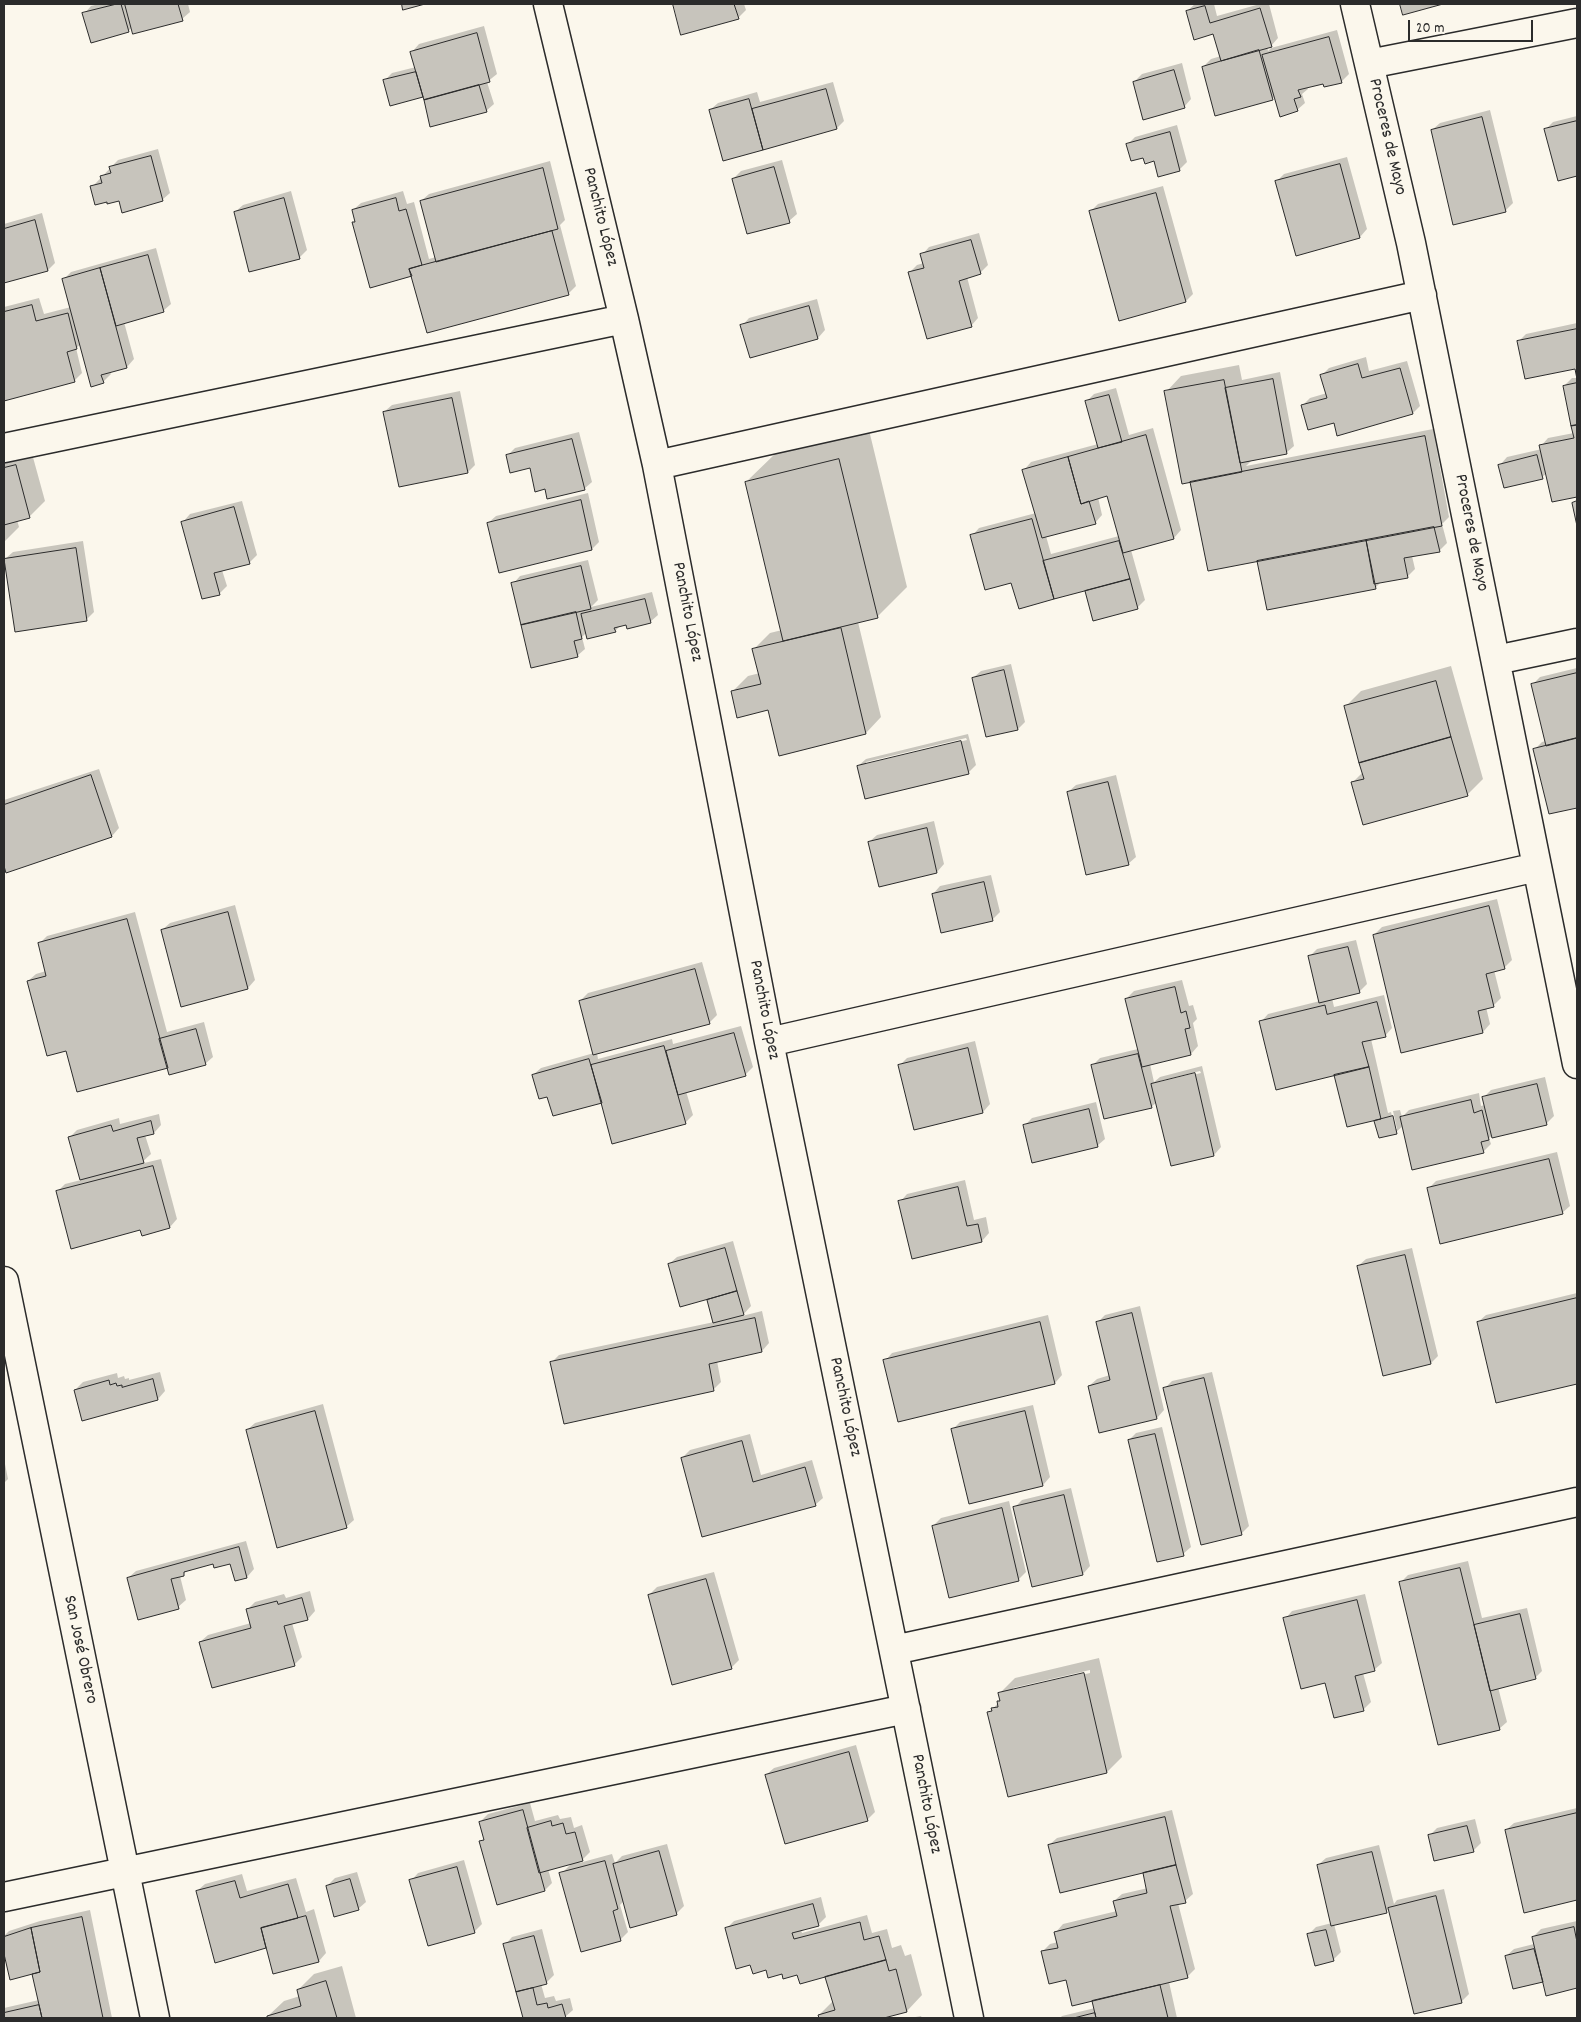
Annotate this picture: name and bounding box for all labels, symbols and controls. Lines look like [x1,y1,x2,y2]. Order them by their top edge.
scale bar [1411,10,1536,42]
text: 20 m [1416,18,1444,40]
street label: Proceres de Mayo [1362,77,1410,197]
street label: Panchito López [576,165,622,269]
street label: Proceres de Mayo [1448,472,1492,594]
street label: Panchito López [666,560,706,664]
street label: Panchito López [743,958,783,1062]
street label: Panchito López [823,1355,865,1459]
street label: San José Obrero [57,1594,101,1706]
street label: Panchito López [905,1752,945,1856]

